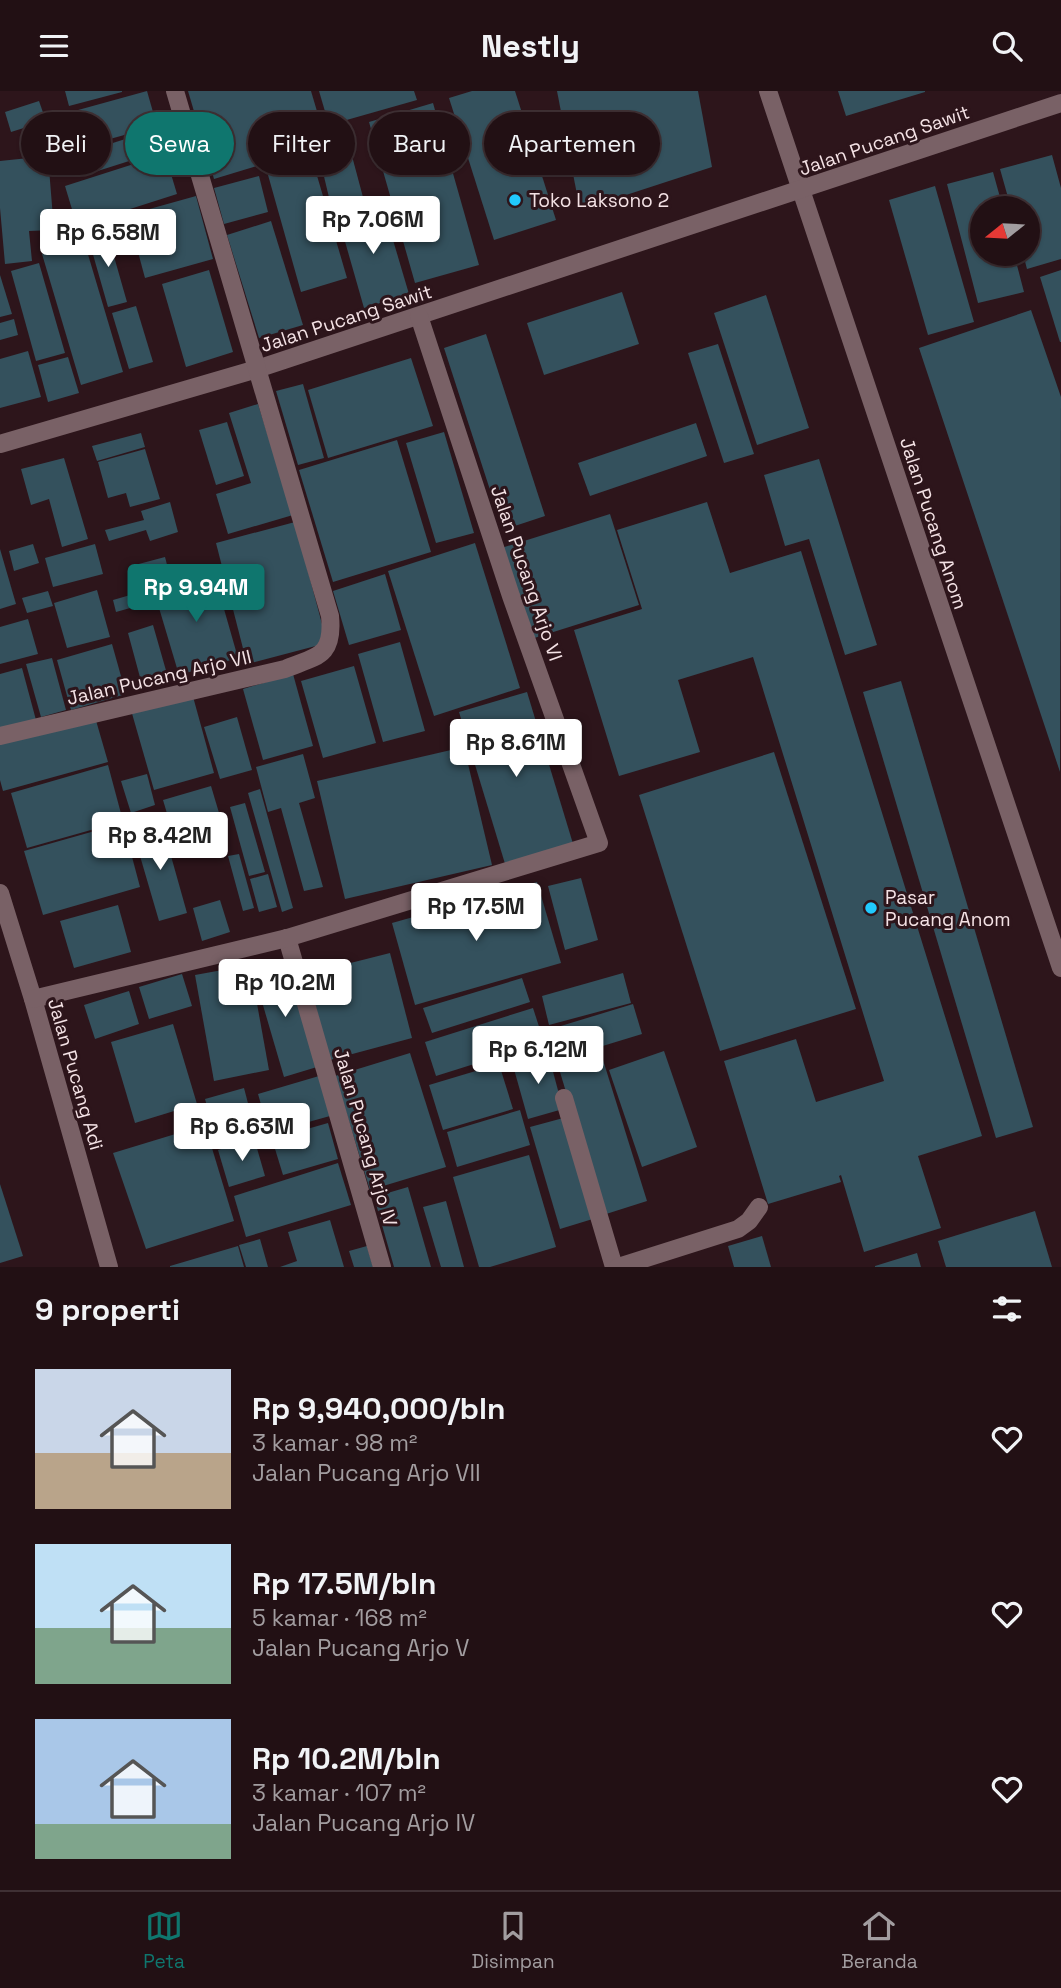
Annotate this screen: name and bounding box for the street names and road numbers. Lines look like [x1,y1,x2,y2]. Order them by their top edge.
street label: Jalan Pucang Sawit [796,100,973,181]
street label: Jalan Pucang Sawit [257,279,435,358]
street label: Jalan Pucang Anom [894,434,973,612]
street label: Jalan Pucang Arjo VI [485,482,568,664]
street label: Jalan Pucang Arjo VII [64,644,254,711]
street label: Jalan Pucang Adi [42,995,109,1153]
street label: Jalan Pucang Arjo IV [328,1045,403,1229]

